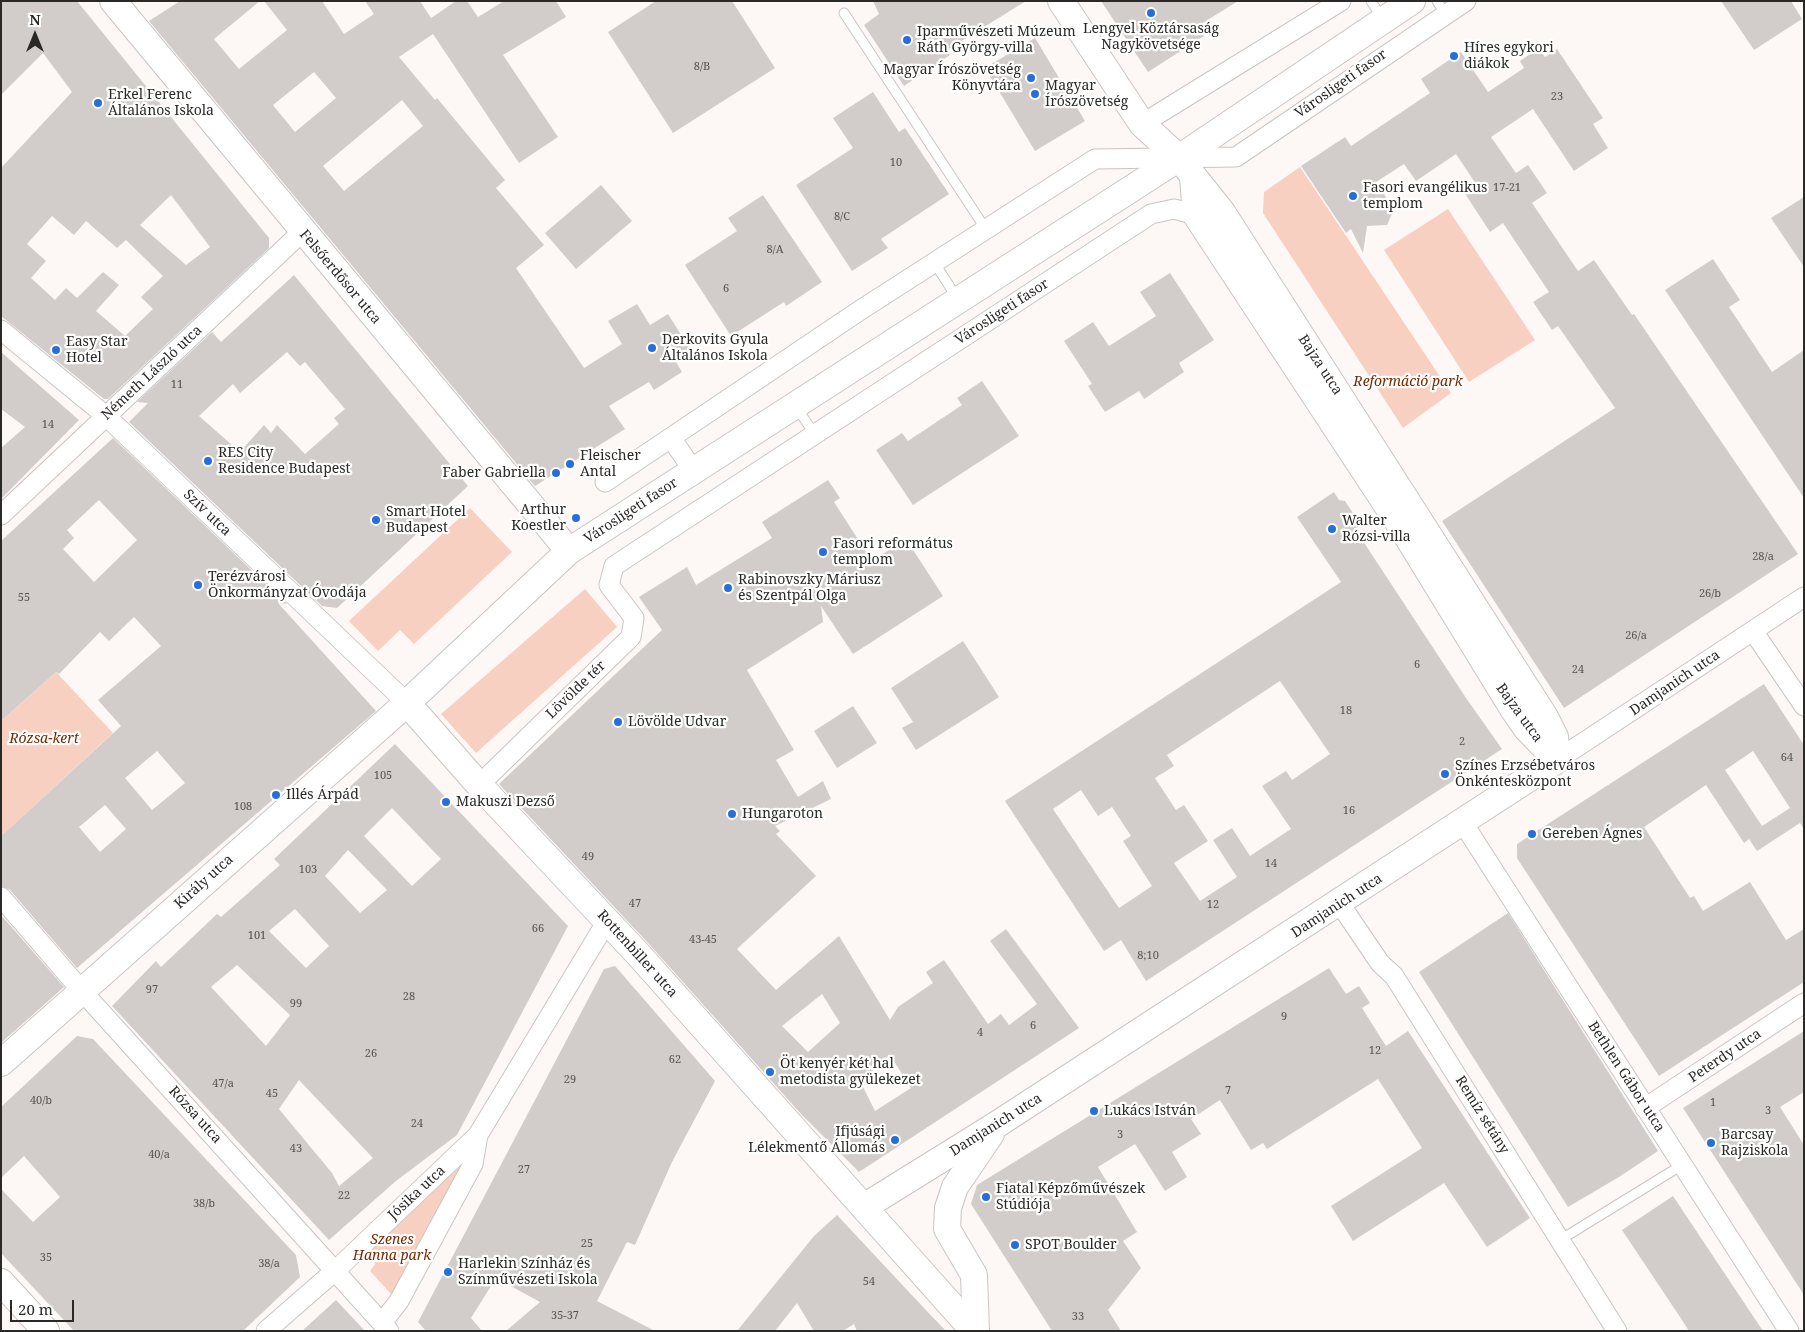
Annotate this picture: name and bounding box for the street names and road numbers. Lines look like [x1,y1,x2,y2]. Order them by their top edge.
street label: Városligeti fasor [1292,46,1390,122]
street label: Felsőerdősor utca [296,226,384,328]
street label: Városligeti fasor [952,275,1052,349]
street label: Németh László utca [98,322,206,424]
street label: Bajza utca [1294,332,1346,398]
street label: Városligeti fasor [581,474,681,548]
street label: Szív utca [180,486,234,540]
street label: Damjanich utca [1627,647,1723,719]
street label: Lövölde tér [543,658,609,722]
street label: Bajza utca [1492,680,1546,746]
street label: Király utca [171,851,237,913]
street label: Damjanich utca [1288,870,1386,942]
street label: Rottenbiller utca [593,907,681,1001]
street label: Bethlen Gábor utca [1584,1019,1668,1135]
street label: Peterdy utca [1686,1026,1764,1086]
street label: Remíz sétány [1451,1073,1513,1157]
street label: Rózsa utca [165,1083,225,1147]
street label: Damjanich utca [947,1090,1045,1160]
street label: Jósika utca [385,1162,449,1224]

